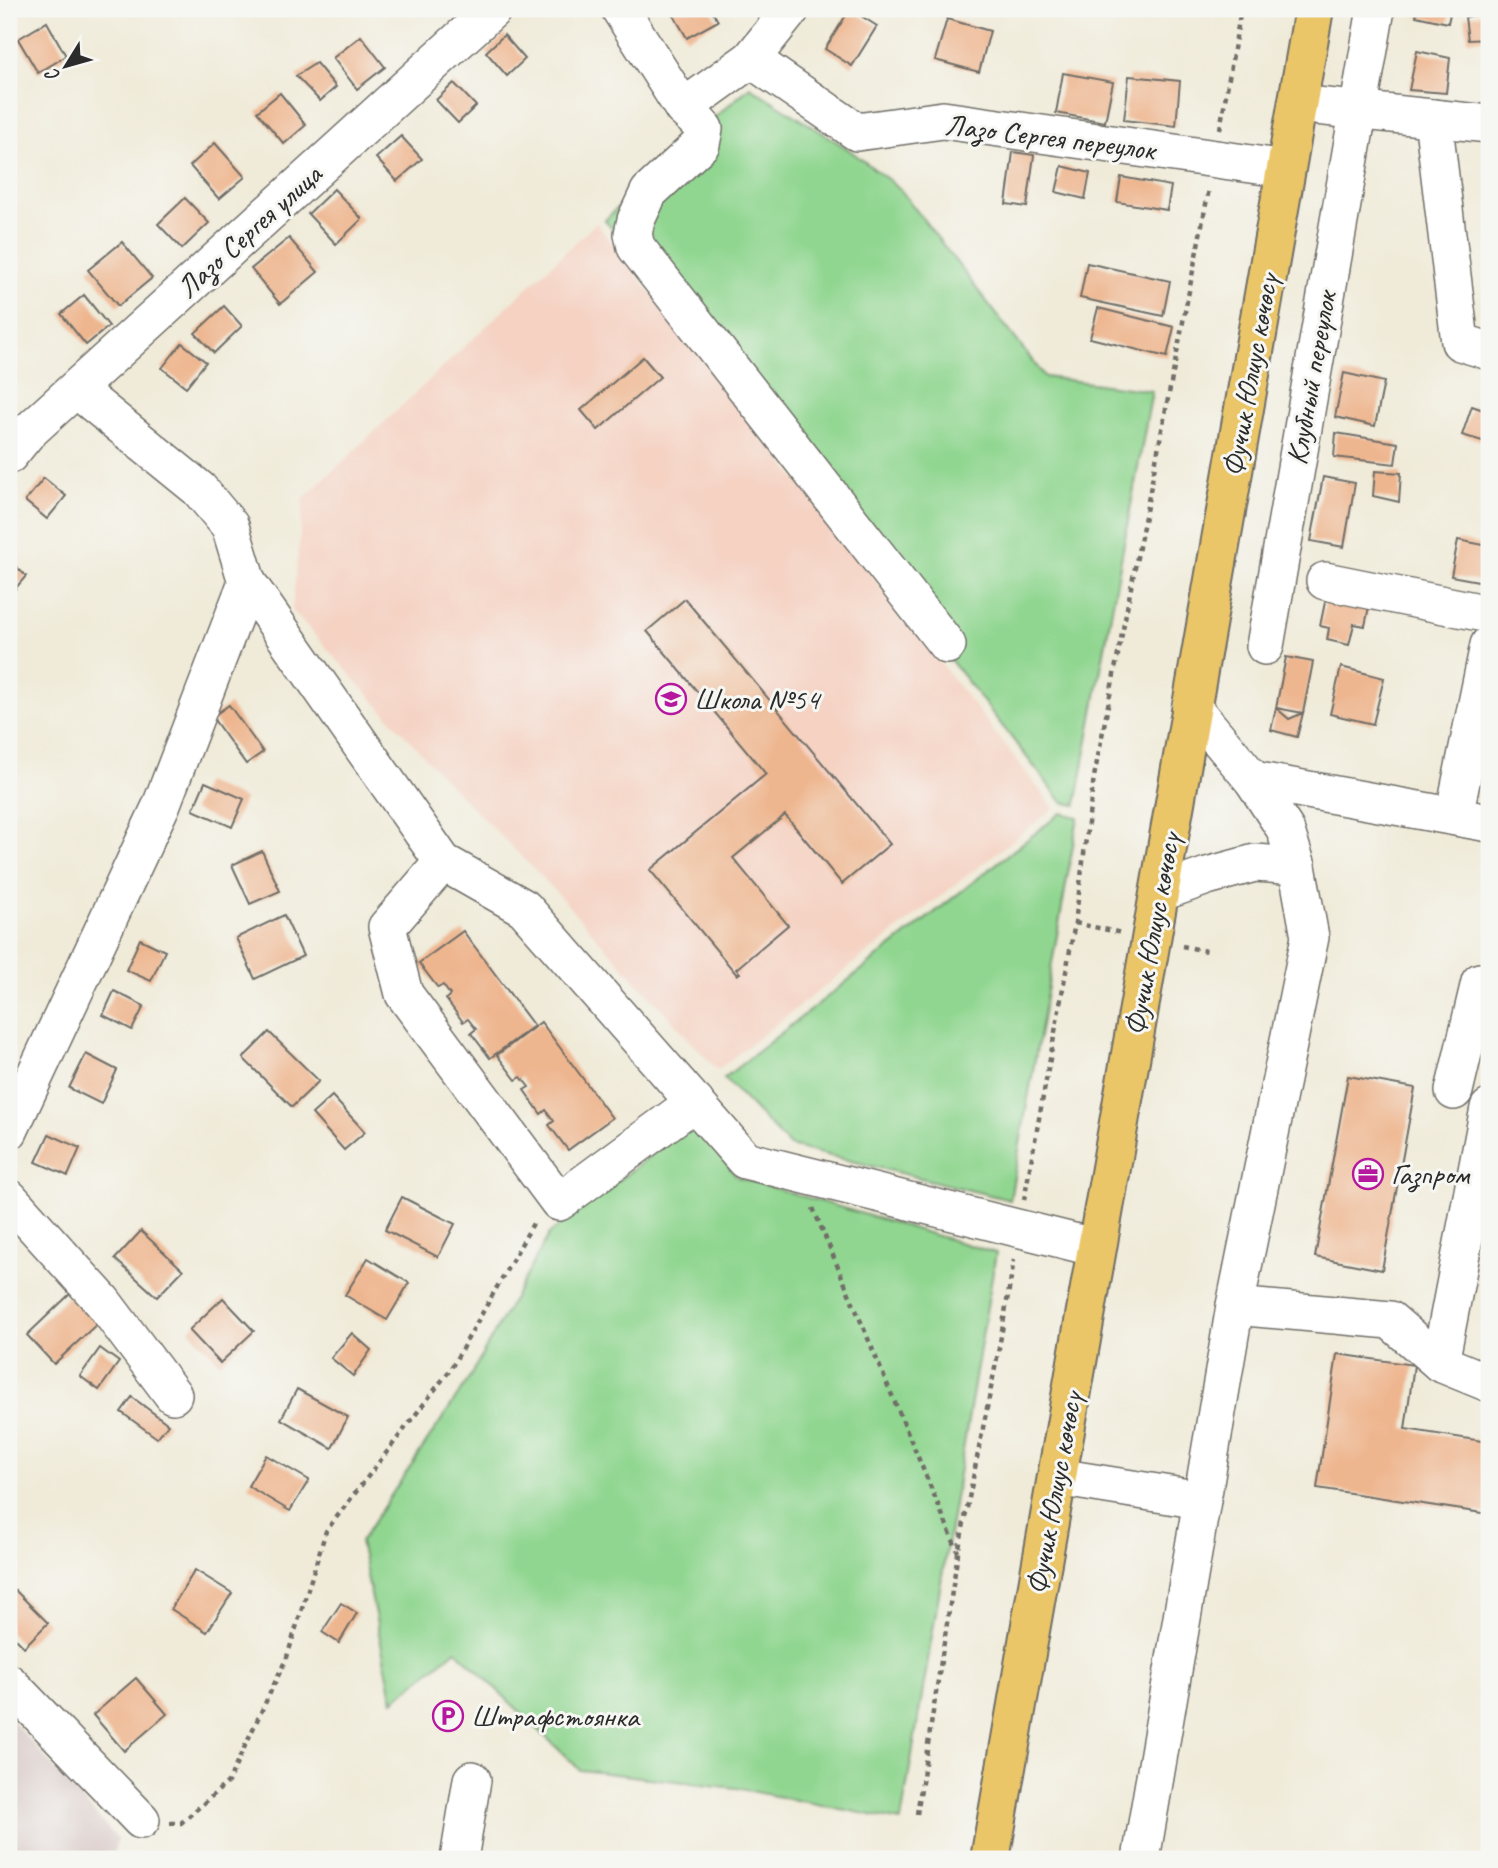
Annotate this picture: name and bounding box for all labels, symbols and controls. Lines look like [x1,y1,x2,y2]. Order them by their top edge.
north arrow [32,32,102,102]
text: С [39,63,66,87]
street label: Лазо Сергея переулок [943,105,1160,169]
street label: Лазо Сергея улица [168,155,331,306]
street label: Фучик Юлиус көчөсү [1213,268,1287,479]
street label: Клубный переулок [1277,286,1345,468]
place label: Школа №54 [694,680,822,718]
school or university icon: Школа №54 [654,682,688,716]
street label: Фучик Юлиус көчөсү [1115,827,1189,1038]
place label: Газпром [1391,1155,1471,1193]
office icon: Газпром [1351,1157,1385,1191]
street label: Фучик Юлиус көчөсү [1017,1386,1091,1597]
place label: Штрафстоянка [471,1697,641,1735]
parking icon: Штрафстоянка [431,1699,465,1733]

